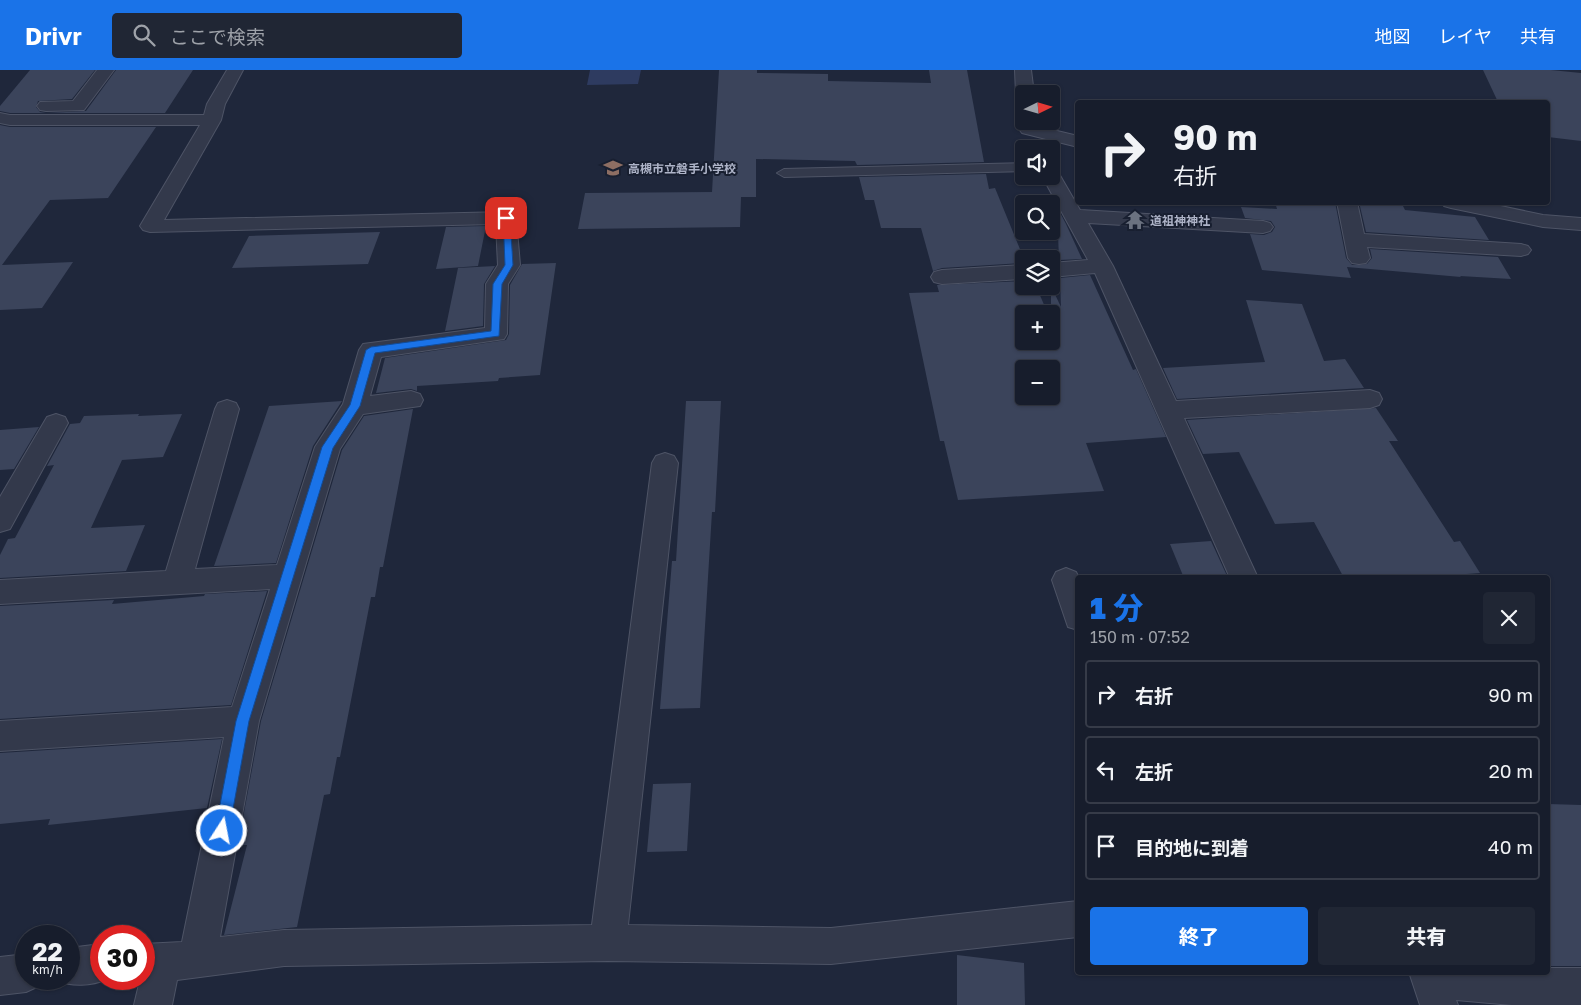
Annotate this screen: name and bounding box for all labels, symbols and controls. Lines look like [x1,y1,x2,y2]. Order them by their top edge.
search box [112,13,462,58]
text: Drivr [25,21,82,50]
icon: search [130,21,158,49]
text: ここで検索 [170,25,265,48]
text: 地図 [1375,25,1411,47]
text: レイヤ [1439,25,1492,47]
text: 共有 [1520,25,1556,47]
north arrow [1015,85,1060,130]
map controls [1015,85,1060,405]
text: 90 m [1173,116,1257,158]
icon: right [1090,120,1155,185]
button: sound [1015,140,1060,185]
school or university icon: 高槻市立磐手小学校 [602,157,624,179]
place label: 高槻市立磐手小学校 [628,161,736,176]
text: 右折 [1173,162,1217,189]
button: search [1015,195,1060,240]
pin [485,197,527,239]
icon: arrive [492,204,520,232]
temple icon: 道祖神神社 [1124,209,1146,231]
place label: 道祖神神社 [1150,213,1210,228]
button: layers [1015,250,1060,295]
button: + [1015,305,1060,350]
button: − [1015,360,1060,405]
text: 1 分 [1090,590,1143,626]
button: close [1483,592,1535,644]
text: 150 m · 07:52 [1090,627,1190,647]
icon: right [1092,680,1120,708]
text: 90 m [1488,683,1533,706]
text: 右折 [1135,684,1173,707]
icon: left [1092,756,1120,784]
text: 20 m [1489,759,1533,782]
text: 左折 [1135,760,1173,783]
position arrow [195,804,247,856]
icon: arrive [1092,832,1120,860]
text: 40 m [1488,835,1533,858]
text: 目的地に到着 [1135,836,1249,859]
button: 終了 [1090,907,1308,965]
button: 共有 [1318,907,1535,965]
speed limit sign: 30 [90,925,155,990]
text: 22 [32,936,63,967]
text: km/h [32,962,63,977]

